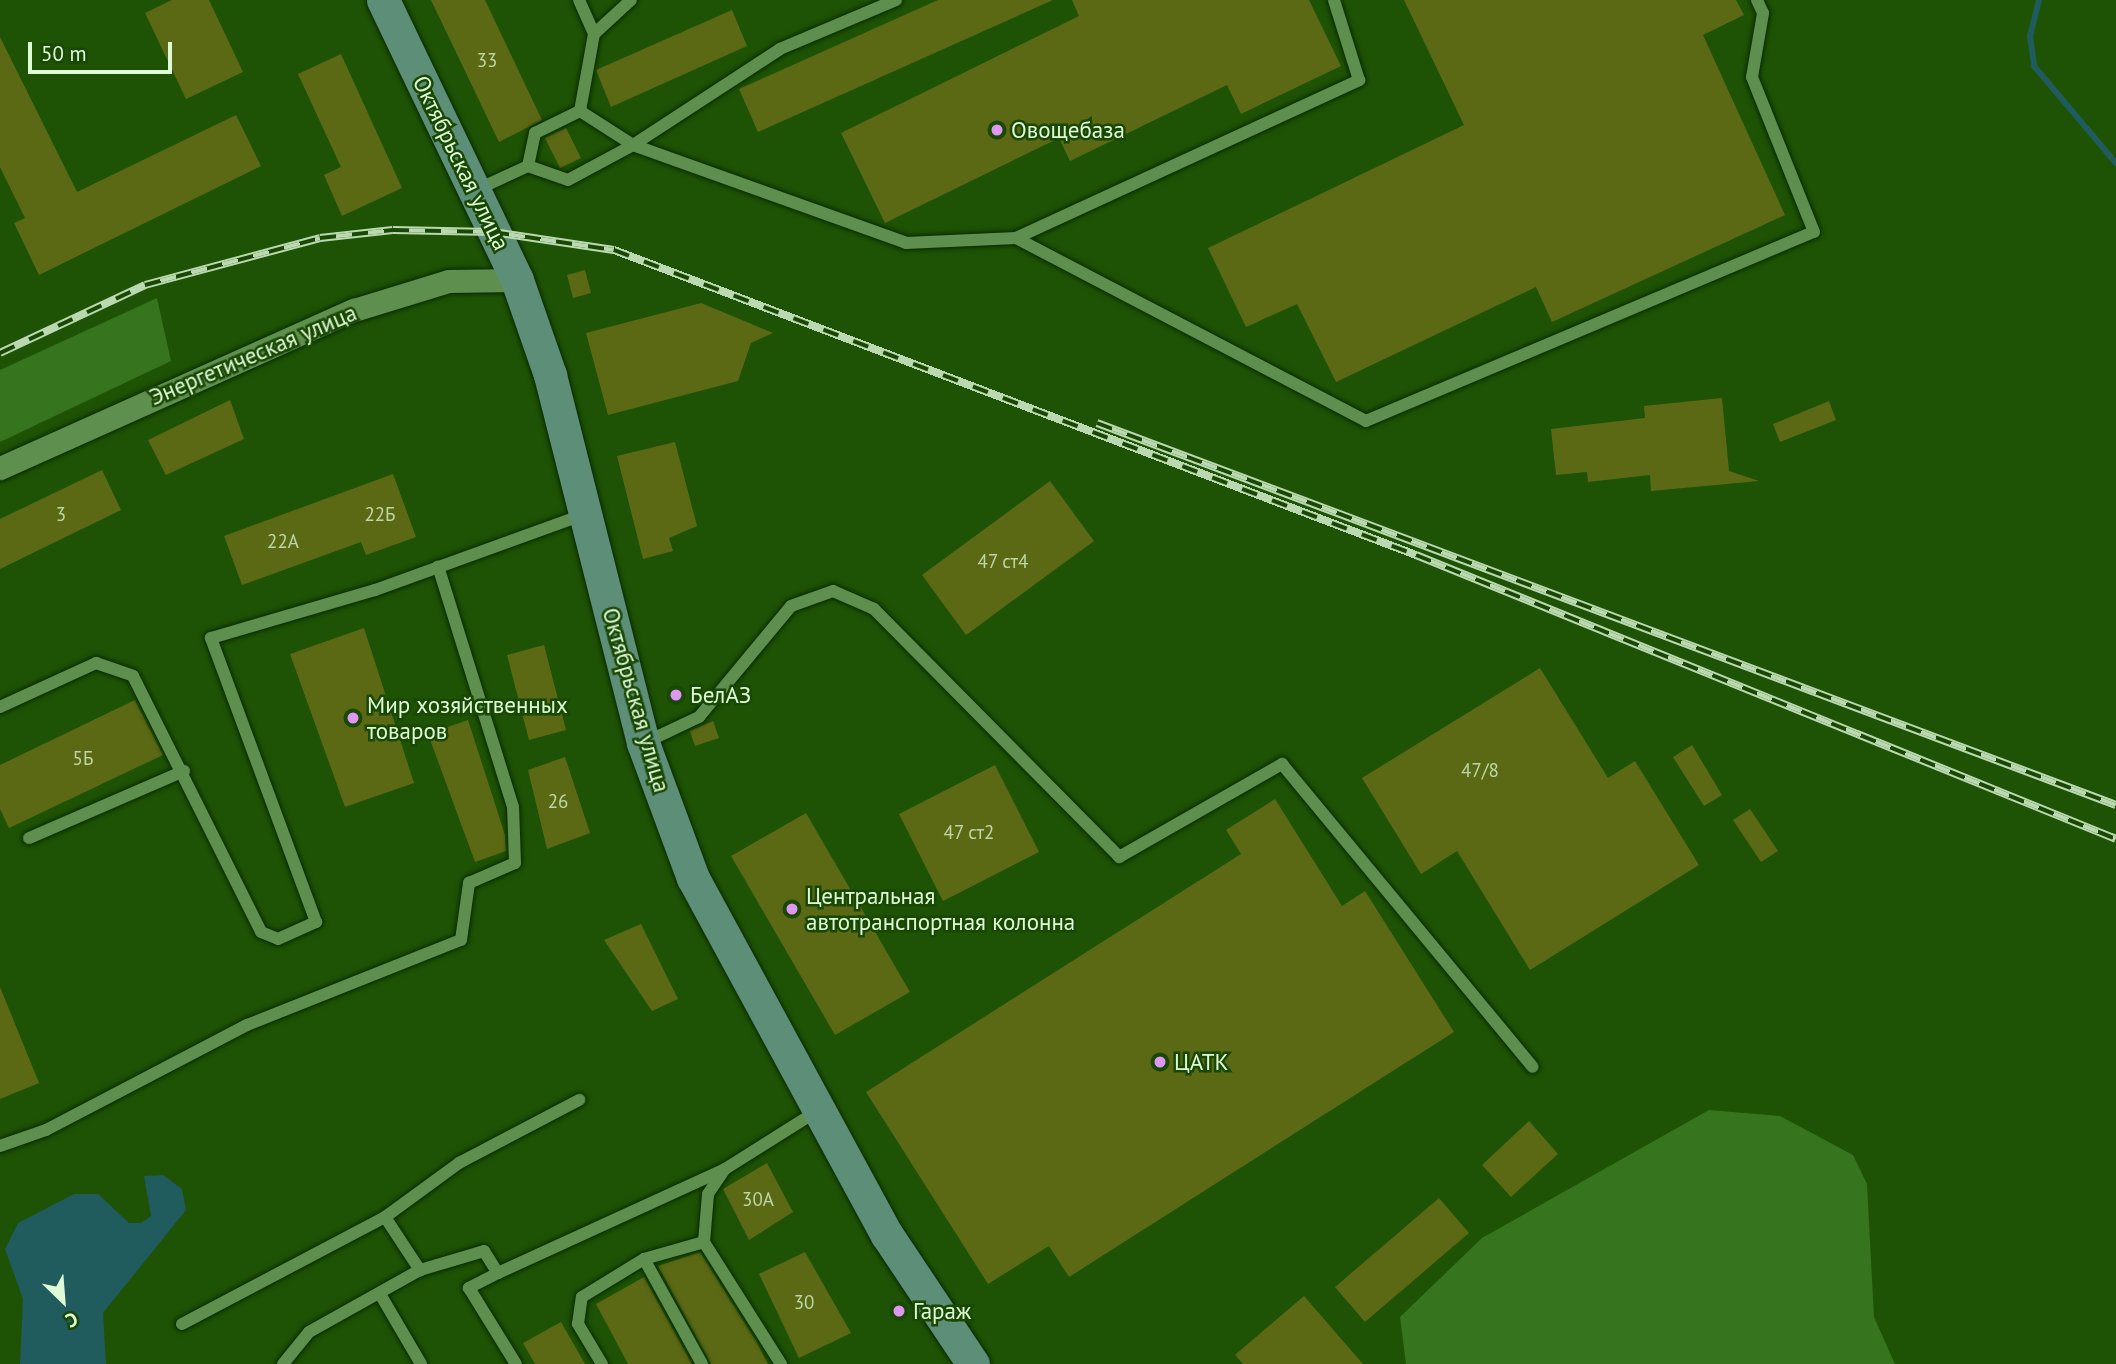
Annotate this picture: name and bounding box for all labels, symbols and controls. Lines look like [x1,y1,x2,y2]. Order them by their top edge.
scale bar [32,28,175,72]
text: 50 m [41,40,87,67]
house number: 33 [477,50,497,72]
street label: Октябрьская улица [407,71,515,255]
place label: Овощебаза [1011,116,1125,144]
marker: Овощебаза [989,122,1005,138]
street label: Энергетическая улица [145,299,361,411]
house number: 3 [56,504,66,526]
house number: 22Б [364,504,396,526]
house number: 22А [267,531,299,553]
house number: 47 ст4 [977,551,1029,573]
street label: Октябрьская улица [596,605,676,795]
place label: БелАЗ [690,681,751,709]
marker: БелАЗ [668,687,684,703]
place label: Мир хозяйственных товаров [367,691,568,745]
marker: Мир хозяйственных товаров [345,710,361,726]
house number: 5Б [73,748,93,770]
house number: 47/8 [1461,760,1499,782]
house number: 26 [548,791,568,813]
house number: 47 ст2 [943,822,995,844]
place label: Центральная автотранспортная колонна [806,882,1075,936]
marker: Центральная автотранспортная колонна [784,901,800,917]
place label: ЦАТК [1174,1048,1229,1076]
marker: ЦАТК [1152,1054,1168,1070]
house number: 30А [742,1189,774,1211]
north arrow [28,1266,98,1336]
house number: 30 [794,1292,814,1314]
place label: Гараж [913,1297,971,1325]
marker: Гараж [891,1303,907,1319]
text: С [62,1307,82,1333]

